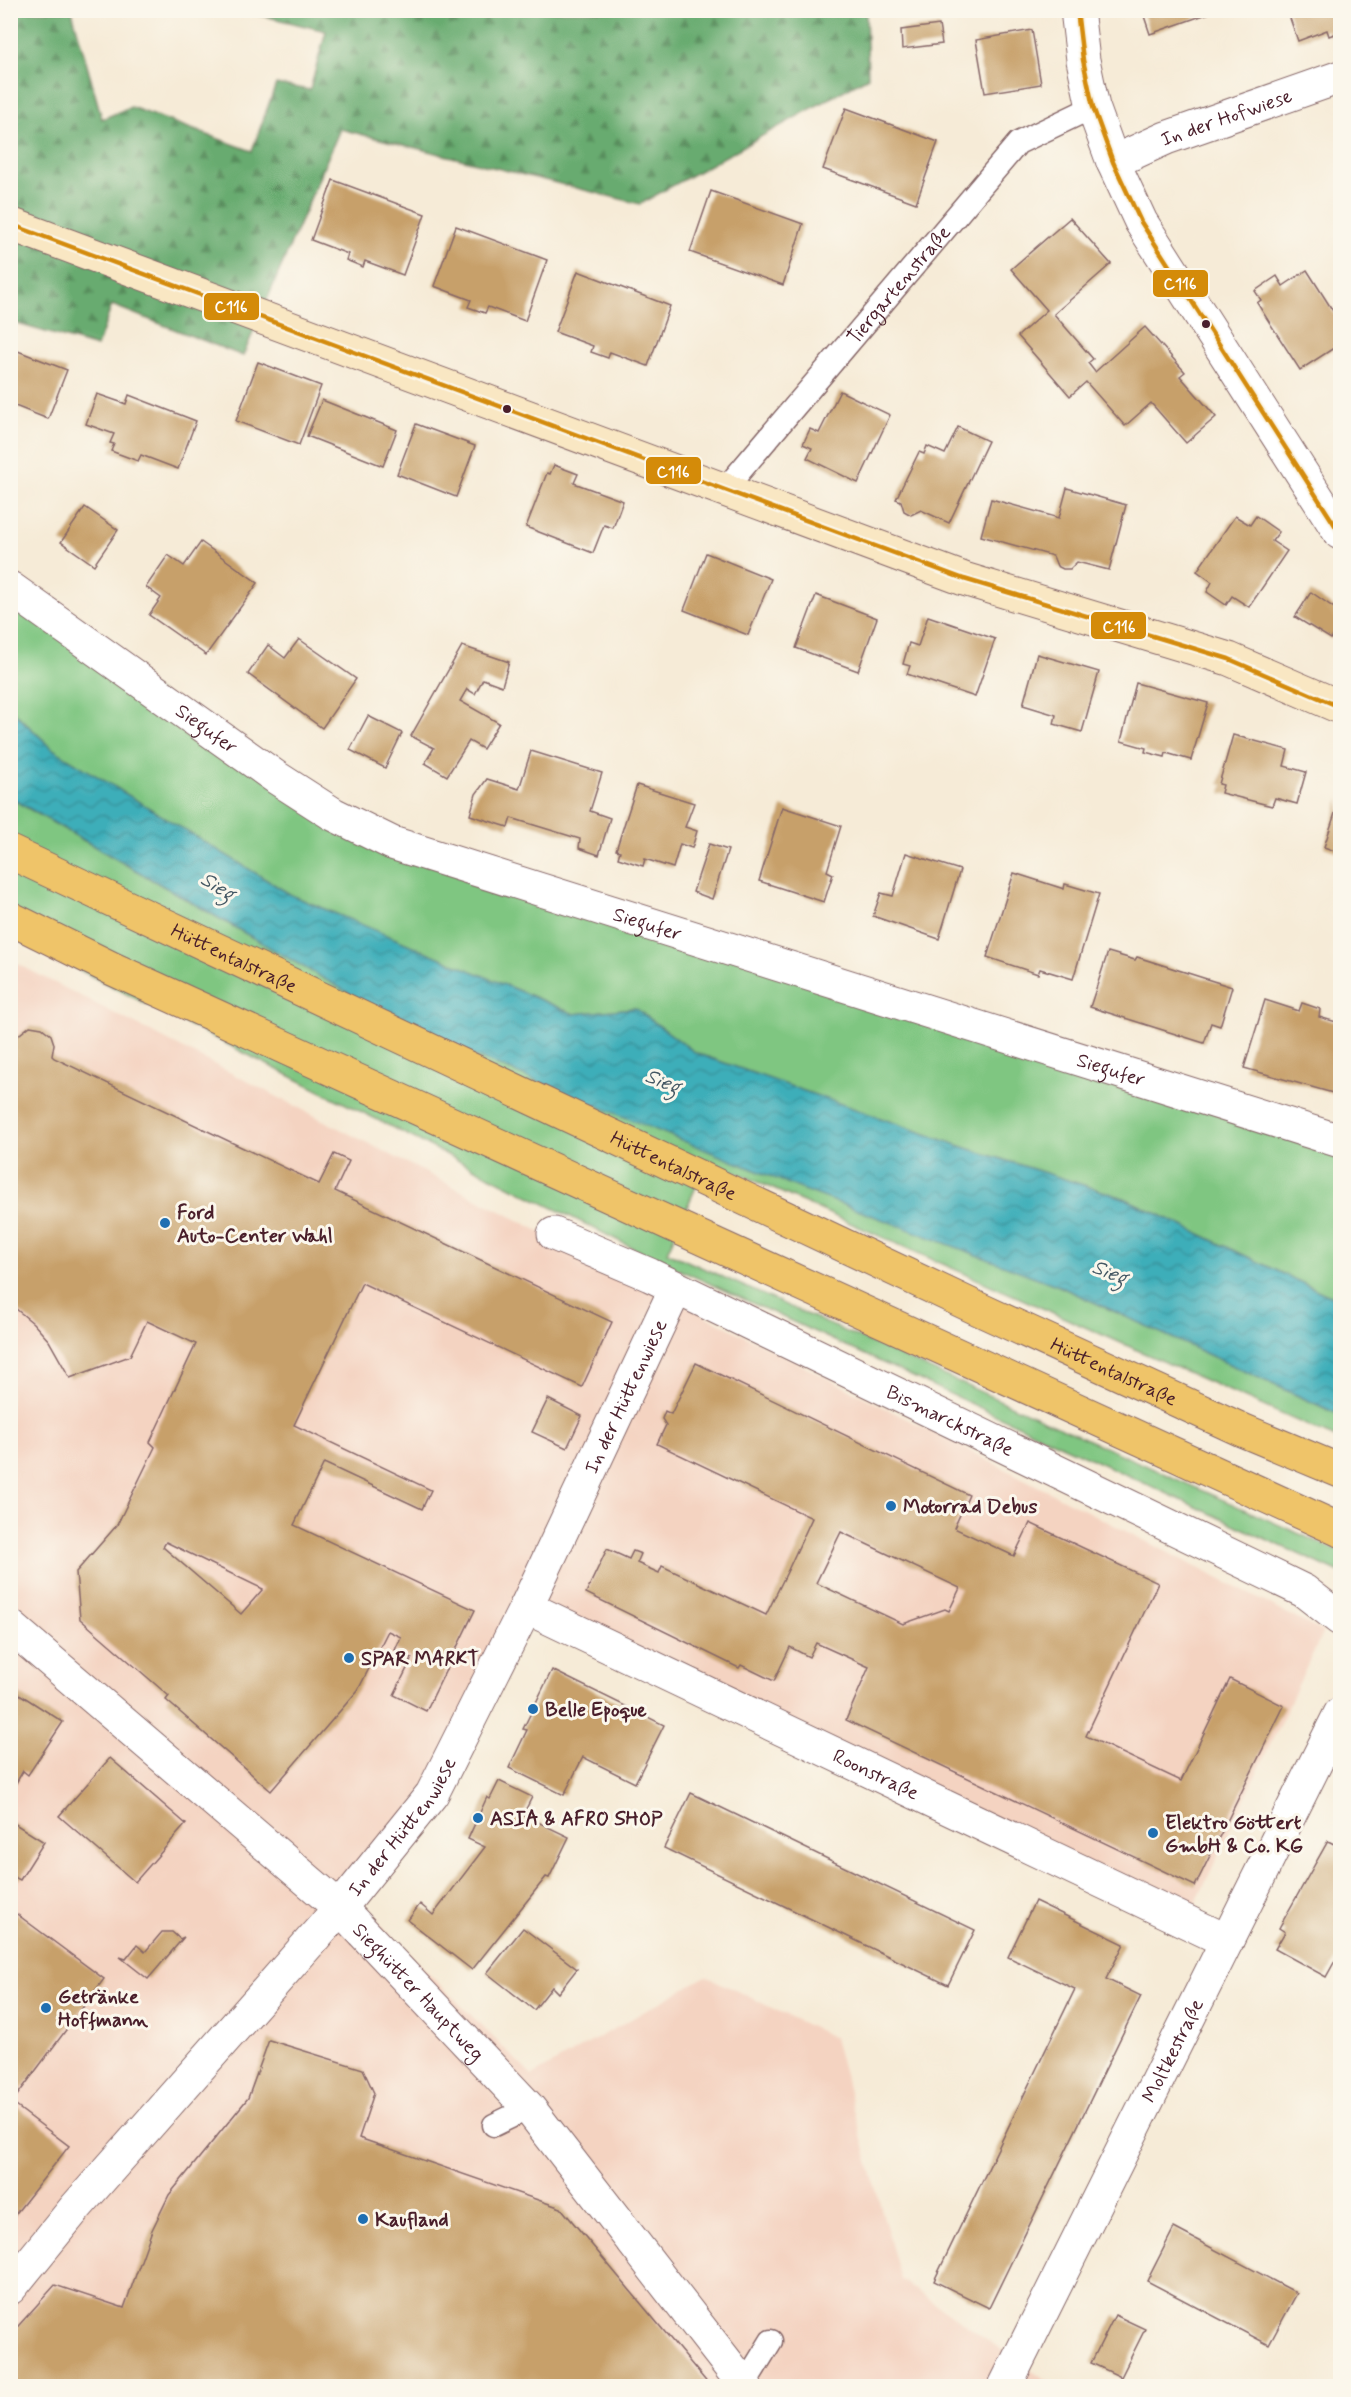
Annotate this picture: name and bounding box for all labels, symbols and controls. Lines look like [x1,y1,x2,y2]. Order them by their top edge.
street label: In der Hofwiese [1157,83,1296,154]
street label: Tiergartenstraße [841,220,958,351]
line badge: C116 [1152,269,1209,298]
text: C116 [1164,274,1197,295]
line badge: C116 [203,292,260,321]
text: C116 [215,297,248,318]
unlabelled marker [1200,318,1212,330]
unlabelled marker [501,403,513,415]
line badge: C116 [645,456,702,485]
text: C116 [657,462,690,483]
line badge: C116 [1090,611,1147,640]
text: C116 [1103,617,1136,638]
street label: Siegufer [170,698,243,761]
water label: Sieg [194,865,242,911]
street label: Siegufer [609,901,685,948]
street label: Hüttentalstraße [166,918,301,1001]
street label: Siegufer [1073,1047,1149,1094]
water label: Sieg [640,1062,686,1104]
street label: Hüttentalstraße [606,1125,741,1208]
place label: Ford Auto-Center Wahl [177,1200,333,1250]
marker: Ford Auto-Center Wahl [158,1216,172,1230]
water label: Sieg [1087,1253,1133,1295]
street label: In der Hüttenwiese [579,1315,674,1479]
street label: Hüttentalstraße [1046,1332,1181,1413]
street label: Bismarckstraße [881,1379,1018,1464]
place label: Motorrad Debus [903,1494,1037,1521]
marker: Motorrad Debus [884,1499,898,1513]
place label: SPAR MARKT [361,1646,480,1673]
marker: SPAR MARKT [342,1651,356,1665]
place label: Belle Epoque [545,1697,647,1724]
marker: Belle Epoque [526,1702,540,1716]
street label: Roonstraße [828,1743,923,1807]
street label: In der Hüttenwiese [342,1753,463,1903]
place label: ASIA & AFRO SHOP [490,1806,663,1833]
place label: Elektro Göttert GmbH & Co. KG [1165,1810,1303,1860]
marker: ASIA & AFRO SHOP [471,1811,485,1825]
marker: Elektro Göttert GmbH & Co. KG [1146,1826,1160,1840]
street label: Sieghütter Hauptweg [346,1918,490,2068]
place label: Getränke Hoffmann [58,1984,148,2034]
street label: Moltkestraße [1136,1994,1211,2108]
marker: Getränke Hoffmann [39,2001,53,2015]
place label: Kaufland [375,2207,449,2234]
marker: Kaufland [356,2212,370,2226]

